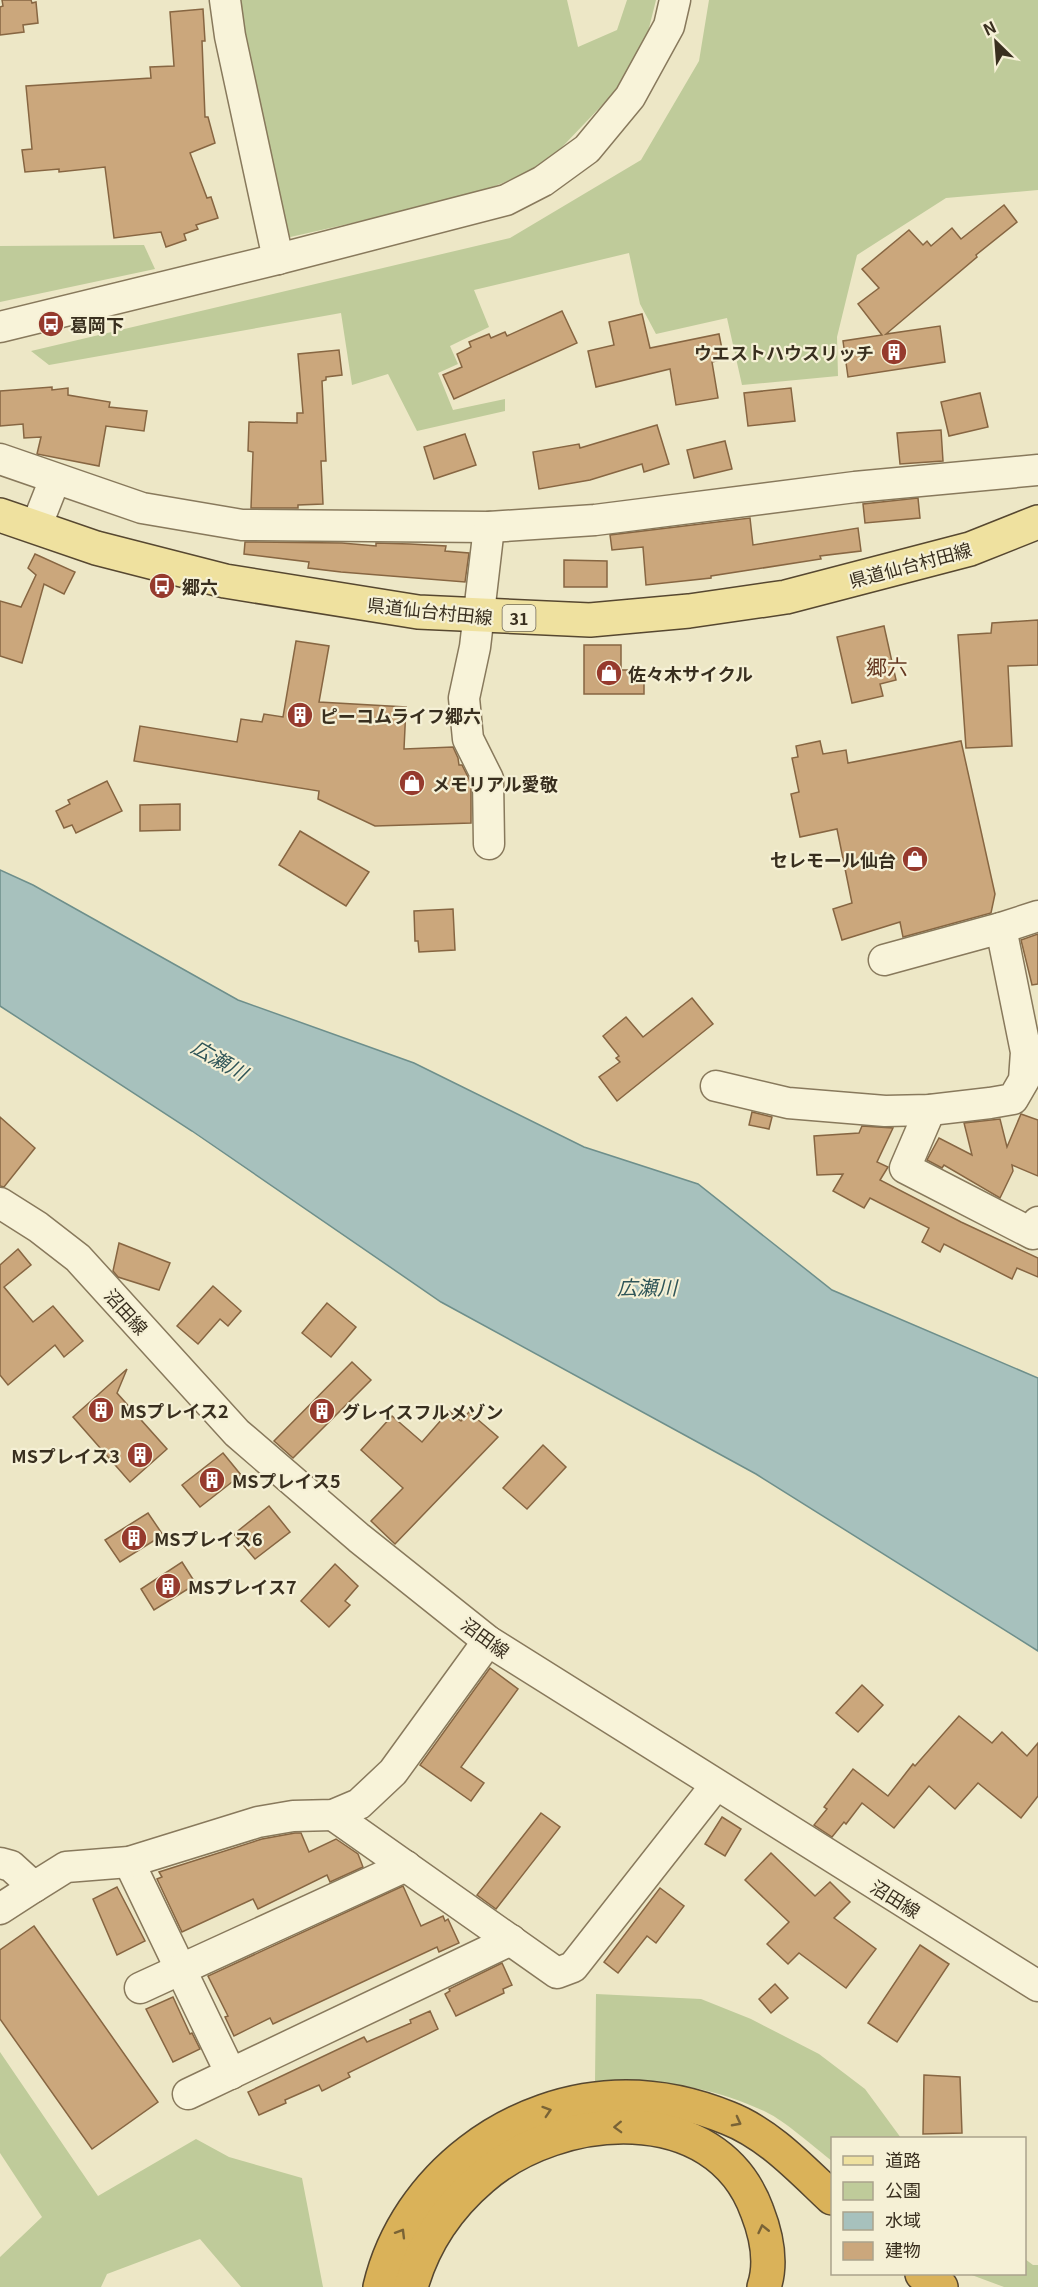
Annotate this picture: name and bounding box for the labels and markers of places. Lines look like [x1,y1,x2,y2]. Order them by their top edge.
bus stop icon: 葛岡下 [36,309,66,339]
place label: 葛岡下 [70,311,124,337]
building icon: ウエストハウスリッチ [879,337,909,367]
place label: ウエストハウスリッチ [694,339,874,365]
bus stop icon: 郷六 [147,571,177,601]
place label: 郷六 [182,573,218,599]
shop icon: 佐々木サイクル [594,658,624,688]
place label: 佐々木サイクル [628,660,753,686]
building icon: ピーコムライフ郷六 [285,700,315,730]
place label: ピーコムライフ郷六 [320,702,481,728]
shop icon: メモリアル愛敬 [397,768,427,798]
place label: メモリアル愛敬 [432,770,558,796]
shop icon: セレモール仙台 [900,844,930,874]
place label: セレモール仙台 [770,846,896,872]
building icon: MSプレイス2 [86,1395,116,1425]
building icon: グレイスフルメゾン [307,1396,337,1426]
place label: MSプレイス2 [120,1397,229,1423]
place label: グレイスフルメゾン [342,1398,503,1424]
building icon: MSプレイス3 [125,1440,155,1470]
place label: MSプレイス3 [11,1442,120,1468]
building icon: MSプレイス5 [197,1465,227,1495]
place label: MSプレイス5 [232,1467,341,1493]
building icon: MSプレイス6 [119,1523,149,1553]
place label: MSプレイス6 [154,1525,263,1551]
building icon: MSプレイス7 [153,1571,183,1601]
place label: MSプレイス7 [188,1573,297,1599]

